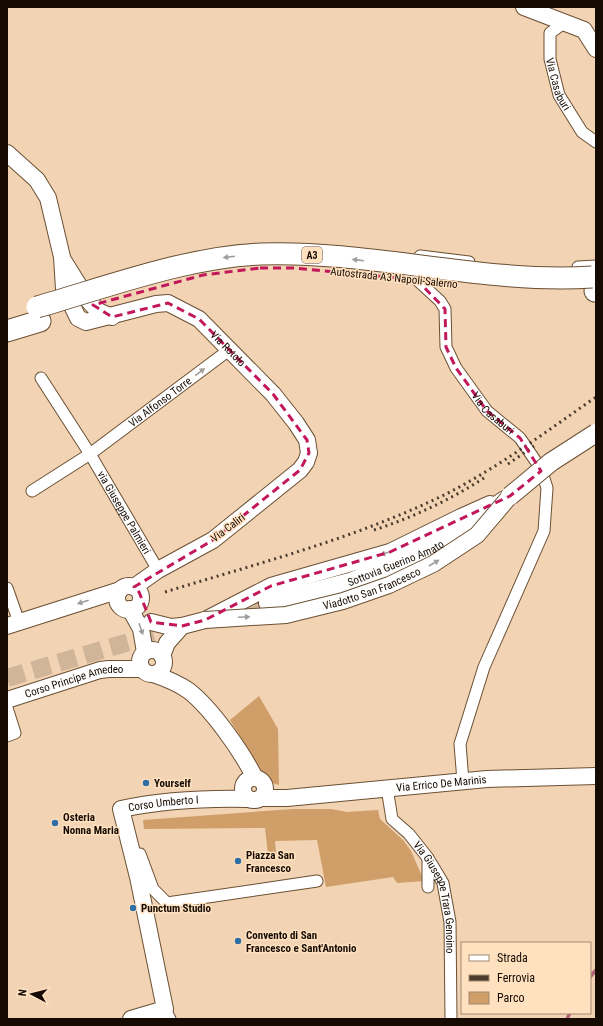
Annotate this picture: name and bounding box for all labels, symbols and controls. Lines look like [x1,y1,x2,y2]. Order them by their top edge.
street label: Via Casaburi [543,56,573,113]
road number: A3 [302,247,322,263]
one-way arrow [223,254,235,260]
one-way arrow [352,256,364,263]
street label: Autostrada A3 Napoli-Salerno [330,265,459,291]
street label: Via Rotolo [208,328,249,369]
one-way arrow [194,368,205,376]
street label: Via Alfonso Torre [126,374,194,429]
street label: Via Casaburi [469,389,517,437]
street label: via Giuseppe Palmieri [95,469,154,556]
street label: Via Caliri [209,511,247,545]
street label: Sottovia Guerino Amato [346,537,447,589]
one-way arrow [380,550,392,556]
one-way arrow [428,559,440,566]
street label: Viadotto San Francesco [322,564,423,612]
one-way arrow [76,599,88,605]
one-way arrow [238,614,251,620]
one-way arrow [138,624,144,636]
street label: Corso Principe Amedeo [23,663,124,700]
street label: Via Errico De Marinis [396,773,487,794]
place label: Yourself [154,777,191,790]
marker: Yourself [141,778,151,788]
street label: Corso Umberto I [127,793,199,814]
place label: Osteria Nonna Maria [63,811,119,837]
marker: Osteria Nonna Maria [50,818,60,828]
street label: Via Giuseppe Trara Genoino [411,839,457,954]
place label: Piazza San Francesco [246,849,294,875]
marker: Piazza San Francesco [233,856,243,866]
place label: Punctum Studio [141,902,212,915]
marker: Punctum Studio [128,903,138,913]
place label: Convento di San Francesco e Sant'Antonio [246,929,357,955]
marker: Convento di San Francesco e Sant'Antonio [233,936,243,946]
legend [461,942,591,1014]
text: Strada [497,951,528,965]
text: Ferrovia [497,971,535,985]
north arrow [12,974,52,1014]
text: N [16,988,29,997]
text: Parco [497,991,524,1005]

